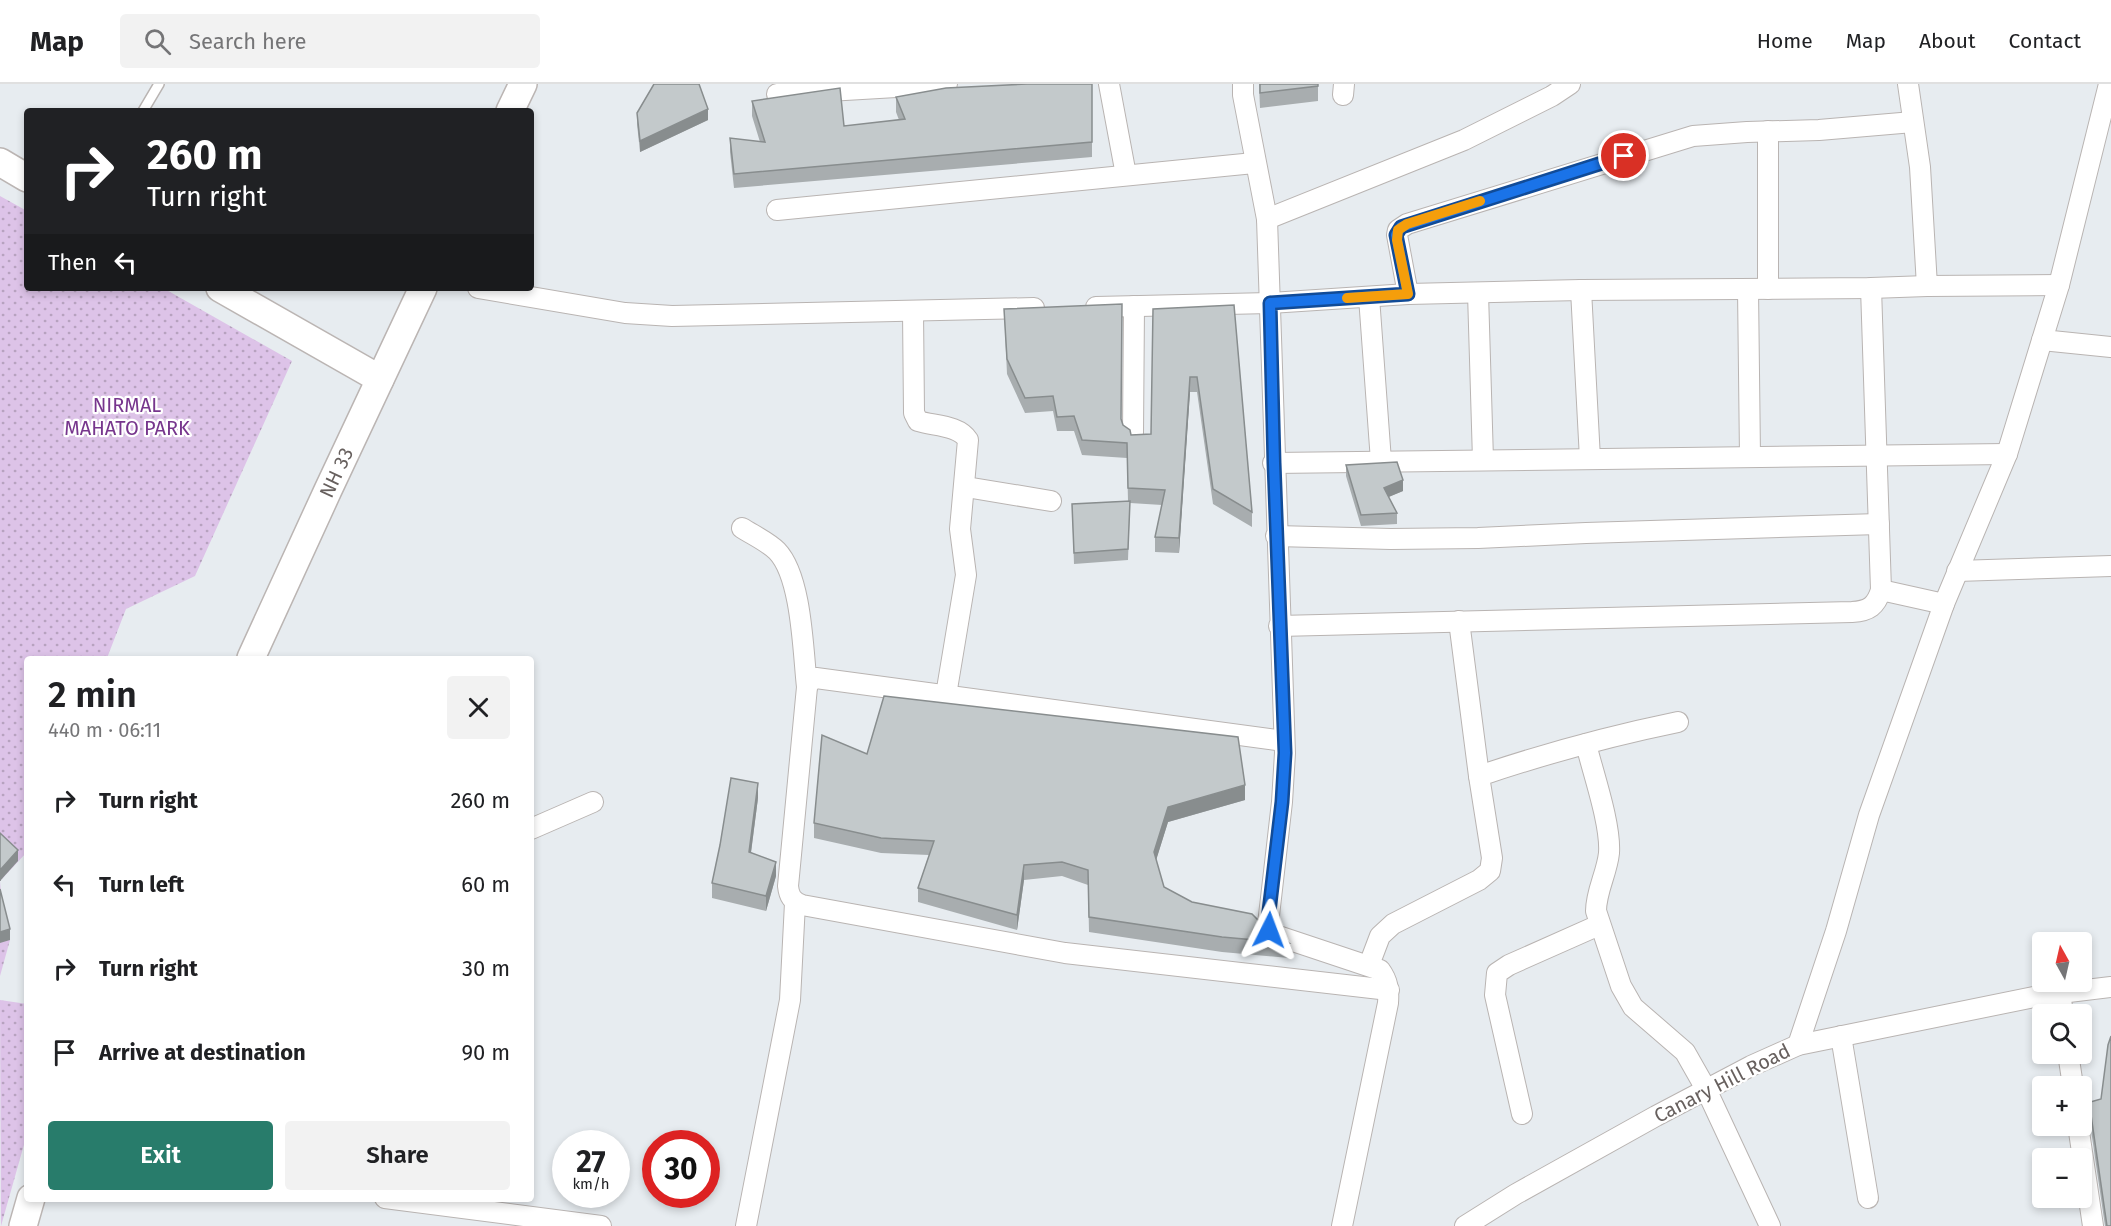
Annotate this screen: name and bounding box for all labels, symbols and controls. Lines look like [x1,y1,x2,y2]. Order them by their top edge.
search box [120,14,540,68]
text: Map [30,25,84,58]
icon: search [141,25,174,58]
text: Search here [189,28,307,55]
text: Home [1757,28,1813,54]
text: Map [1846,28,1886,54]
text: About [1919,28,1976,54]
text: Contact [2009,28,2081,54]
text: 260 m [147,130,262,180]
pin [1598,130,1649,181]
icon: right [48,132,126,210]
icon: arrive [1607,139,1640,172]
text: Turn right [147,181,267,213]
icon: left [109,246,142,279]
text: Then [48,249,97,276]
park label: NIRMAL MAHATO PARK [64,393,190,440]
street label: NH 33 [314,444,358,501]
text: 2 min [48,673,137,717]
button: close [447,676,510,739]
text: 440 m · 06:11 [48,718,161,742]
icon: right [48,784,81,817]
text: Turn right [99,787,198,814]
text: 260 m [450,787,510,814]
icon: left [48,868,81,901]
text: Turn left [99,871,184,898]
text: 60 m [461,871,510,898]
position arrow [1237,898,1301,962]
north arrow [2032,932,2092,992]
map controls [2032,932,2092,1208]
icon: right [48,952,81,985]
text: Turn right [99,955,198,982]
text: 30 m [462,955,510,982]
button: search [2032,1004,2092,1064]
icon: arrive [48,1036,81,1069]
street label: Canary Hill Road [1650,1038,1794,1128]
text: Arrive at destination [99,1039,306,1066]
text: 90 m [461,1039,510,1066]
button: + [2032,1076,2092,1136]
button: Exit [48,1121,273,1190]
button: Share [285,1121,510,1190]
speed limit sign: 30 [642,1130,720,1208]
text: 27 [576,1144,606,1180]
button: − [2032,1148,2092,1208]
text: km/h [572,1175,610,1193]

